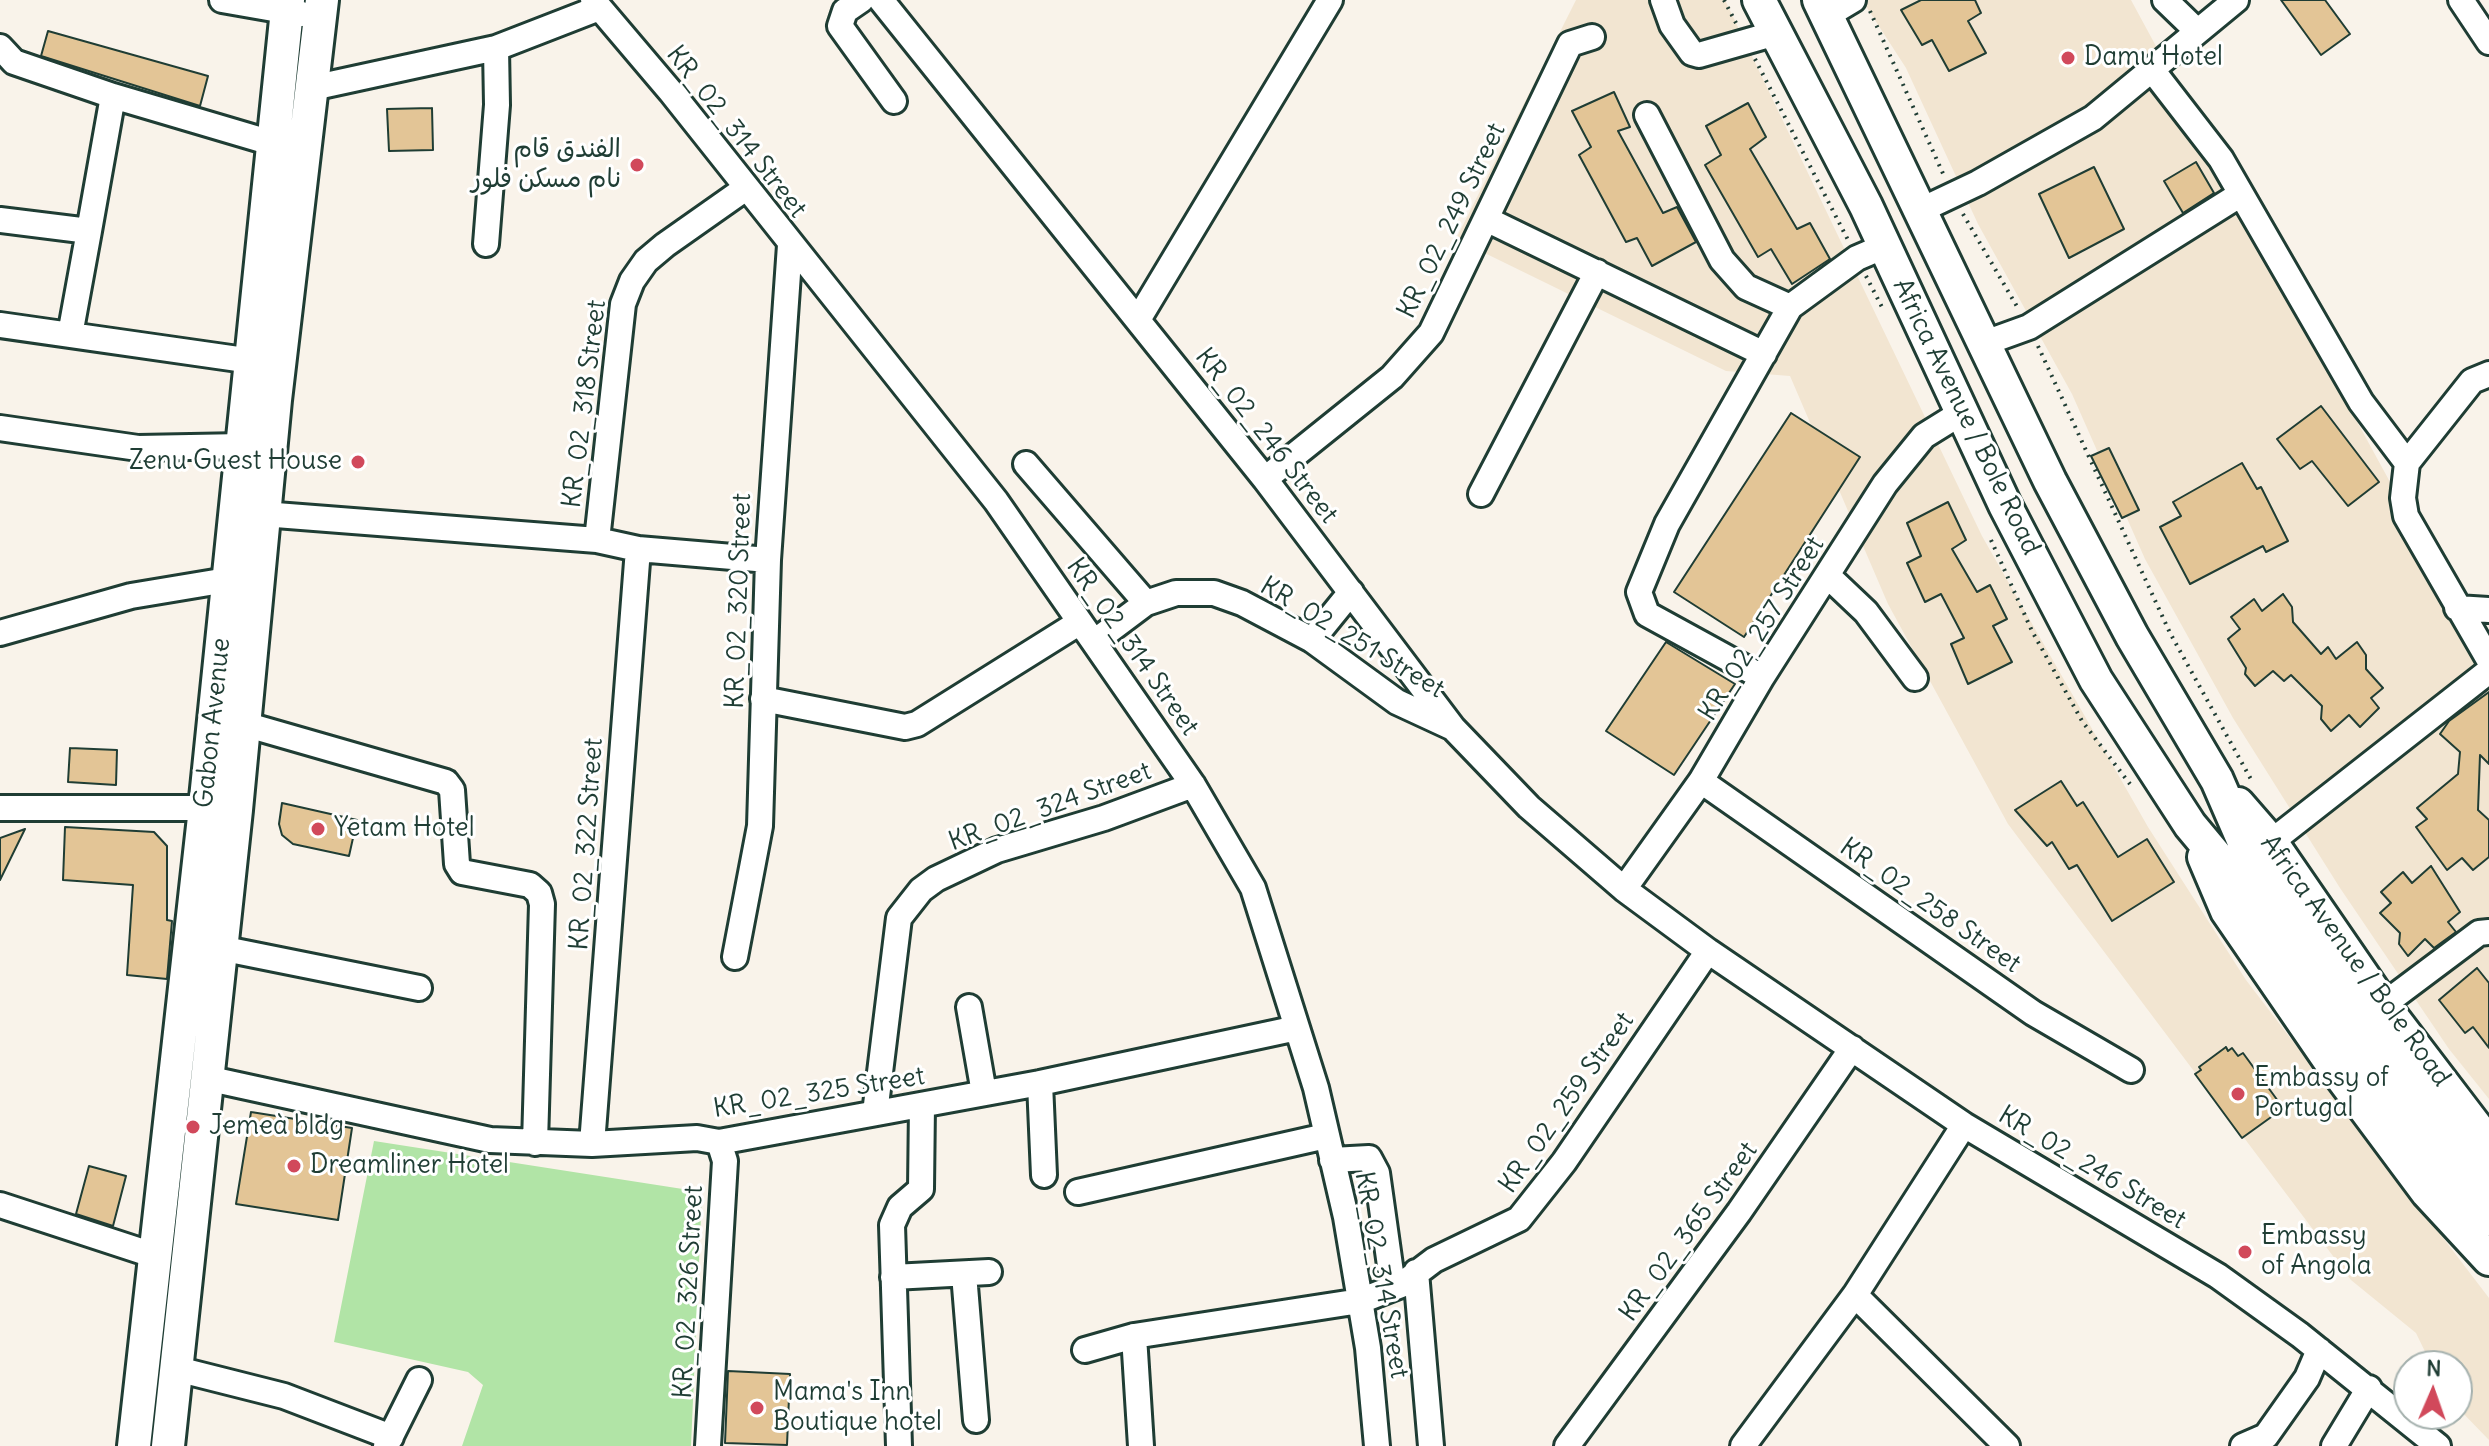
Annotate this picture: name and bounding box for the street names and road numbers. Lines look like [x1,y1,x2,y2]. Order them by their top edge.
street label: KR_02_314 Street [659,40,813,224]
street label: KR_02_249 Street [1391,118,1513,324]
street label: Africa Avenue / Bole Road [1886,274,2046,560]
street label: KR_02_318 Street [557,298,613,510]
street label: KR_02_246 Street [1188,342,1344,530]
street label: KR_02_320 Street [720,493,758,709]
street label: KR_02_257 Street [1693,531,1831,727]
street label: KR_02_314 Street [1059,552,1205,742]
street label: KR_02_251 Street [1254,571,1450,705]
street label: Gabon Avenue [189,636,237,810]
street label: KR_02_322 Street [564,737,610,951]
street label: KR_02_324 Street [945,756,1155,858]
street label: Africa Avenue / Bole Road [2253,829,2457,1093]
street label: KR_02_258 Street [1834,832,2026,980]
street label: KR_02_259 Street [1493,1007,1641,1199]
street label: KR_02_325 Street [711,1061,927,1125]
street label: KR_02_246 Street [1993,1100,2191,1236]
street label: KR_02_365 Street [1613,1136,1765,1328]
street label: KR_02_314 Street [1347,1169,1415,1381]
street label: KR_02_326 Street [668,1185,710,1399]

